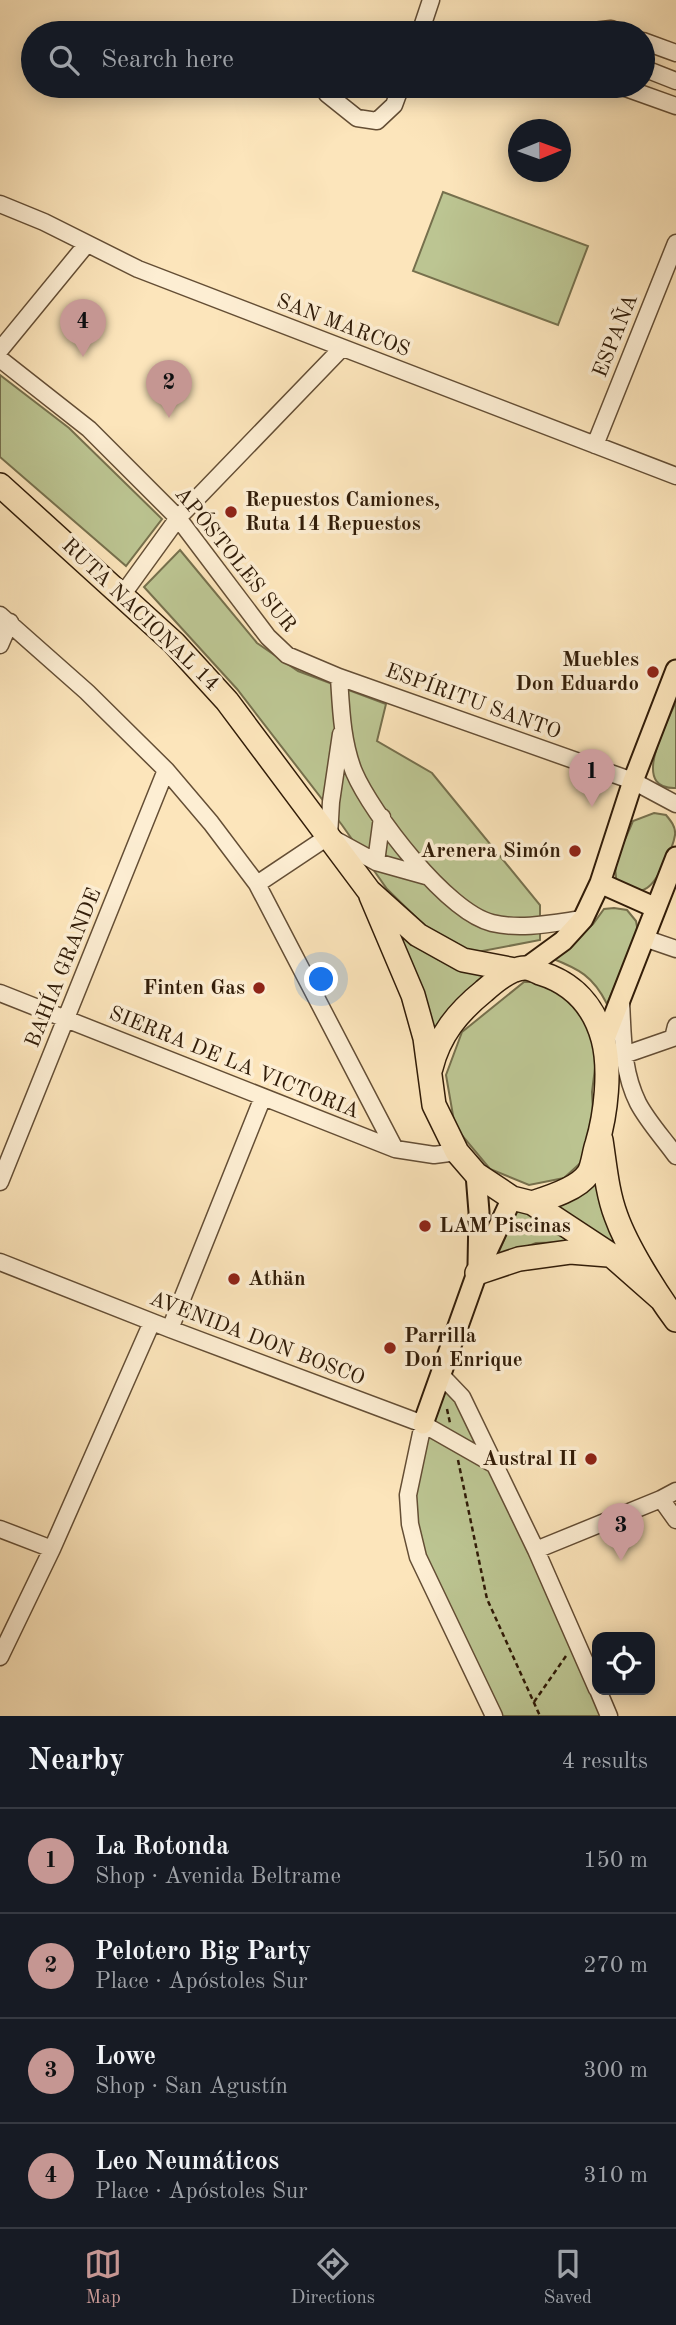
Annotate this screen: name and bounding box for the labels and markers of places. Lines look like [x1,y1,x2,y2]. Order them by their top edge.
pin: 4 [60,299,106,357]
pin: 2 [146,360,192,418]
place label: Repuestos Camiones, Ruta 14 Repuestos [245,490,440,535]
marker: Repuestos Camiones, Ruta 14 Repuestos [223,504,239,520]
place label: Muebles Don Eduardo [515,650,639,695]
marker: Muebles Don Eduardo [645,664,661,680]
pin: 1 [569,749,615,807]
place label: Arenera Simón [421,841,561,862]
marker: Arenera Simón [567,843,583,859]
place label: Finten Gas [143,978,245,999]
marker: Finten Gas [251,980,267,996]
place label: LAM Piscinas [439,1216,571,1237]
marker: LAM Piscinas [417,1218,433,1234]
place label: Athän [248,1269,306,1290]
marker: Athän [226,1271,242,1287]
place label: Parrilla Don Enrique [404,1326,523,1371]
marker: Parrilla Don Enrique [382,1340,398,1356]
place label: Austral II [482,1449,577,1470]
marker: Austral II [583,1451,599,1467]
pin: 3 [598,1503,644,1561]

